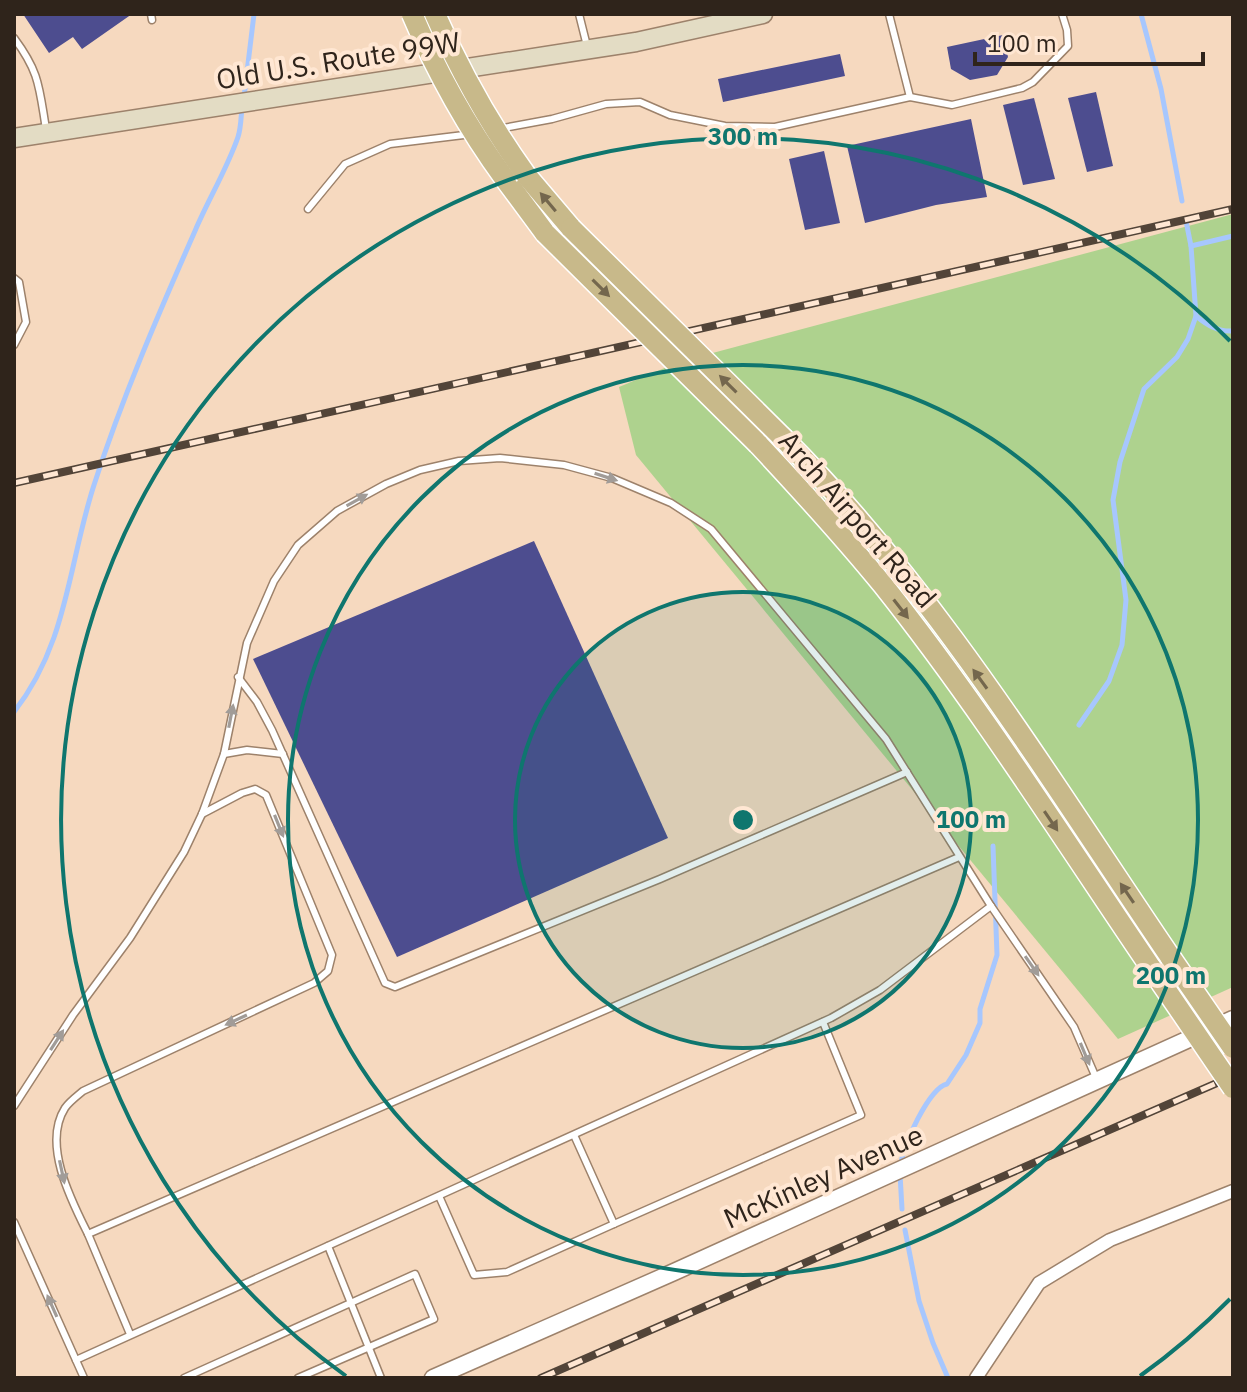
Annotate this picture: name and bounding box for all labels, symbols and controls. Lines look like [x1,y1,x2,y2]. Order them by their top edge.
scale bar [975,16,1203,66]
street label: Old U.S. Route 99W [214,22,463,98]
text: 100 m [987,27,1057,59]
text: 300 m [708,120,778,152]
one-way arrow [540,192,557,212]
one-way arrow [591,278,610,297]
one-way arrow [720,375,738,394]
street label: Arch Airport Road [771,423,945,615]
one-way arrow [595,471,619,484]
one-way arrow [346,494,368,508]
one-way arrow [892,599,908,619]
one-way arrow [973,668,988,689]
one-way arrow [225,703,238,728]
text: 100 m [936,803,1006,835]
centre of rings [729,806,757,834]
one-way arrow [1043,810,1058,831]
one-way arrow [273,814,286,838]
one-way arrow [1120,883,1135,904]
one-way arrow [1025,956,1040,977]
text: 200 m [1136,959,1206,991]
one-way arrow [224,1013,248,1027]
one-way arrow [49,1030,64,1051]
one-way arrow [1079,1042,1092,1065]
street label: McKinley Avenue [718,1115,928,1237]
one-way arrow [56,1160,69,1185]
one-way arrow [45,1294,59,1318]

